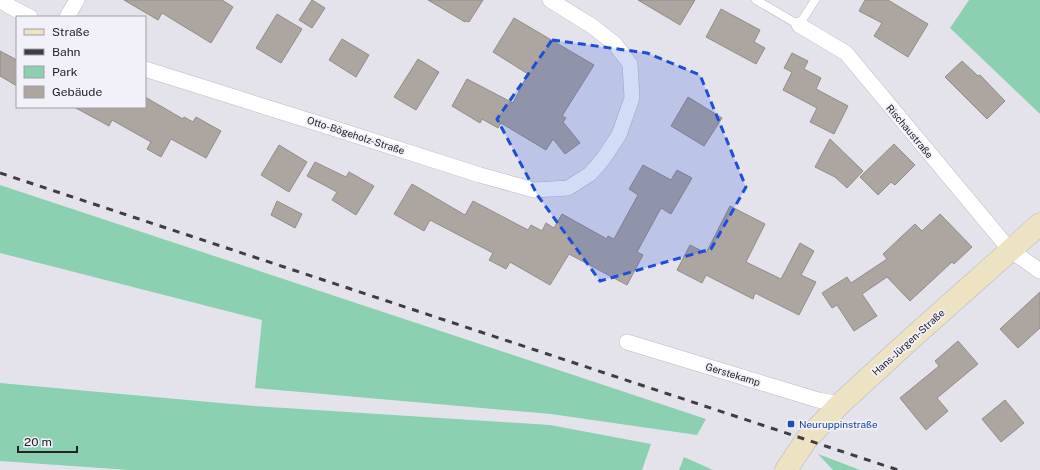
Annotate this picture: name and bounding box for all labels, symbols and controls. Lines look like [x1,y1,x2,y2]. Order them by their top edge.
legend [16,16,146,108]
text: Straße [52,25,90,39]
text: Bahn [52,45,81,59]
text: Park [52,65,78,79]
text: Gebäude [52,85,102,99]
street label: Rischaustraße [884,102,936,161]
street label: Otto-Bögeholz-Straße [306,114,407,157]
street label: Hans-Jürgen-Straße [869,306,947,378]
street label: Gerstekamp [704,360,762,388]
place label: Neuruppinstraße [799,418,878,430]
marker: Neuruppinstraße [786,419,796,429]
scale bar [18,428,77,454]
text: 20 m [24,435,52,449]

